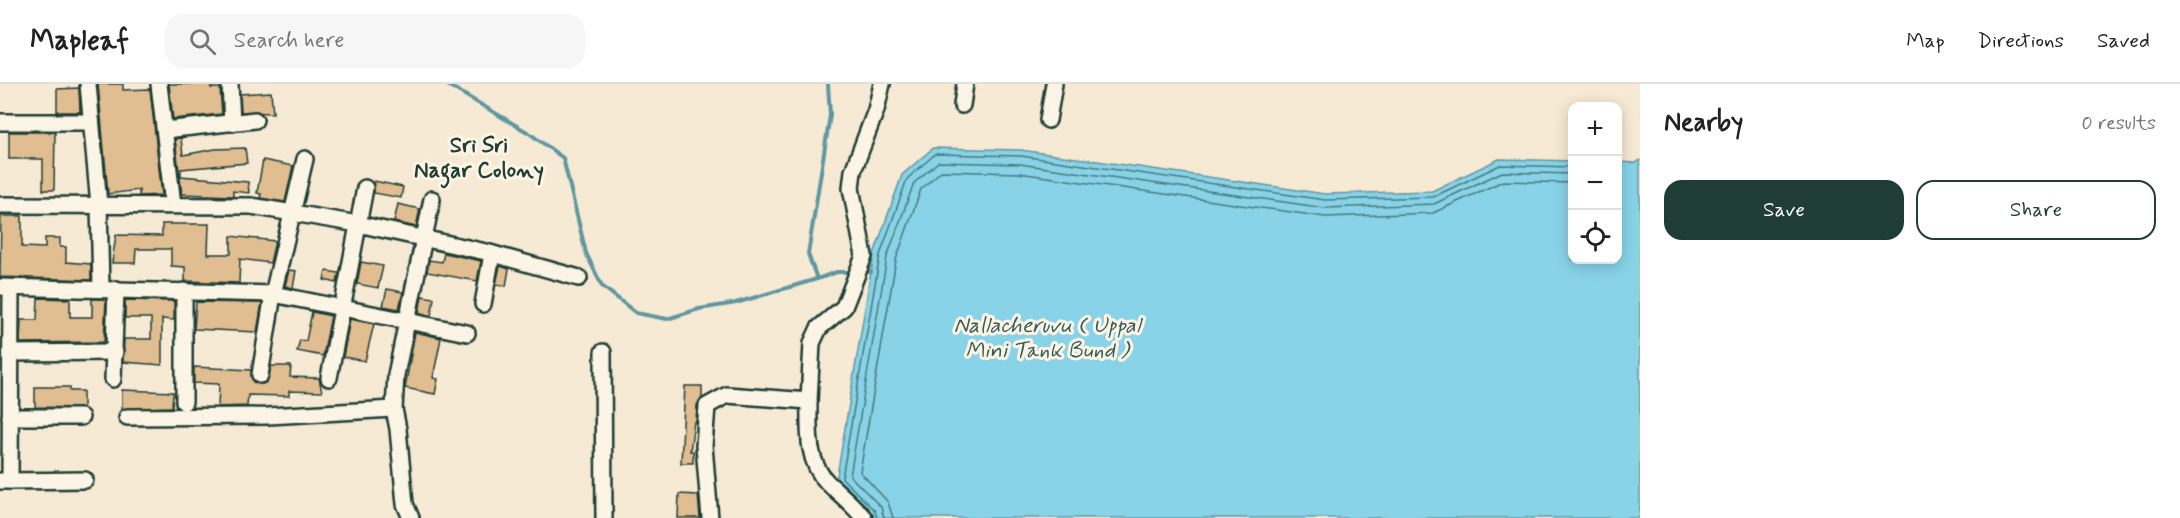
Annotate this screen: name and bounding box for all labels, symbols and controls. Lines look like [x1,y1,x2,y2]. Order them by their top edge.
search box [165,14,585,68]
text: Mapleaf [30,23,129,60]
icon: search [186,25,219,58]
text: Search here [234,27,344,55]
text: Map [1906,27,1945,55]
text: Directions [1978,27,2064,55]
text: Saved [2097,27,2150,55]
map controls [1568,102,1622,264]
button: + [1568,102,1622,156]
text: Nearby [1664,106,1743,140]
text: 0 results [2082,110,2156,137]
district label: Sri Sri Nagar Colony [414,132,544,189]
button: − [1568,156,1622,210]
button: Save [1664,180,1904,240]
button: Share [1916,180,2156,240]
button: locate [1568,210,1622,264]
water label: Nallacheruvu ( Uppal Mini Tank Bund ) [954,312,1143,365]

